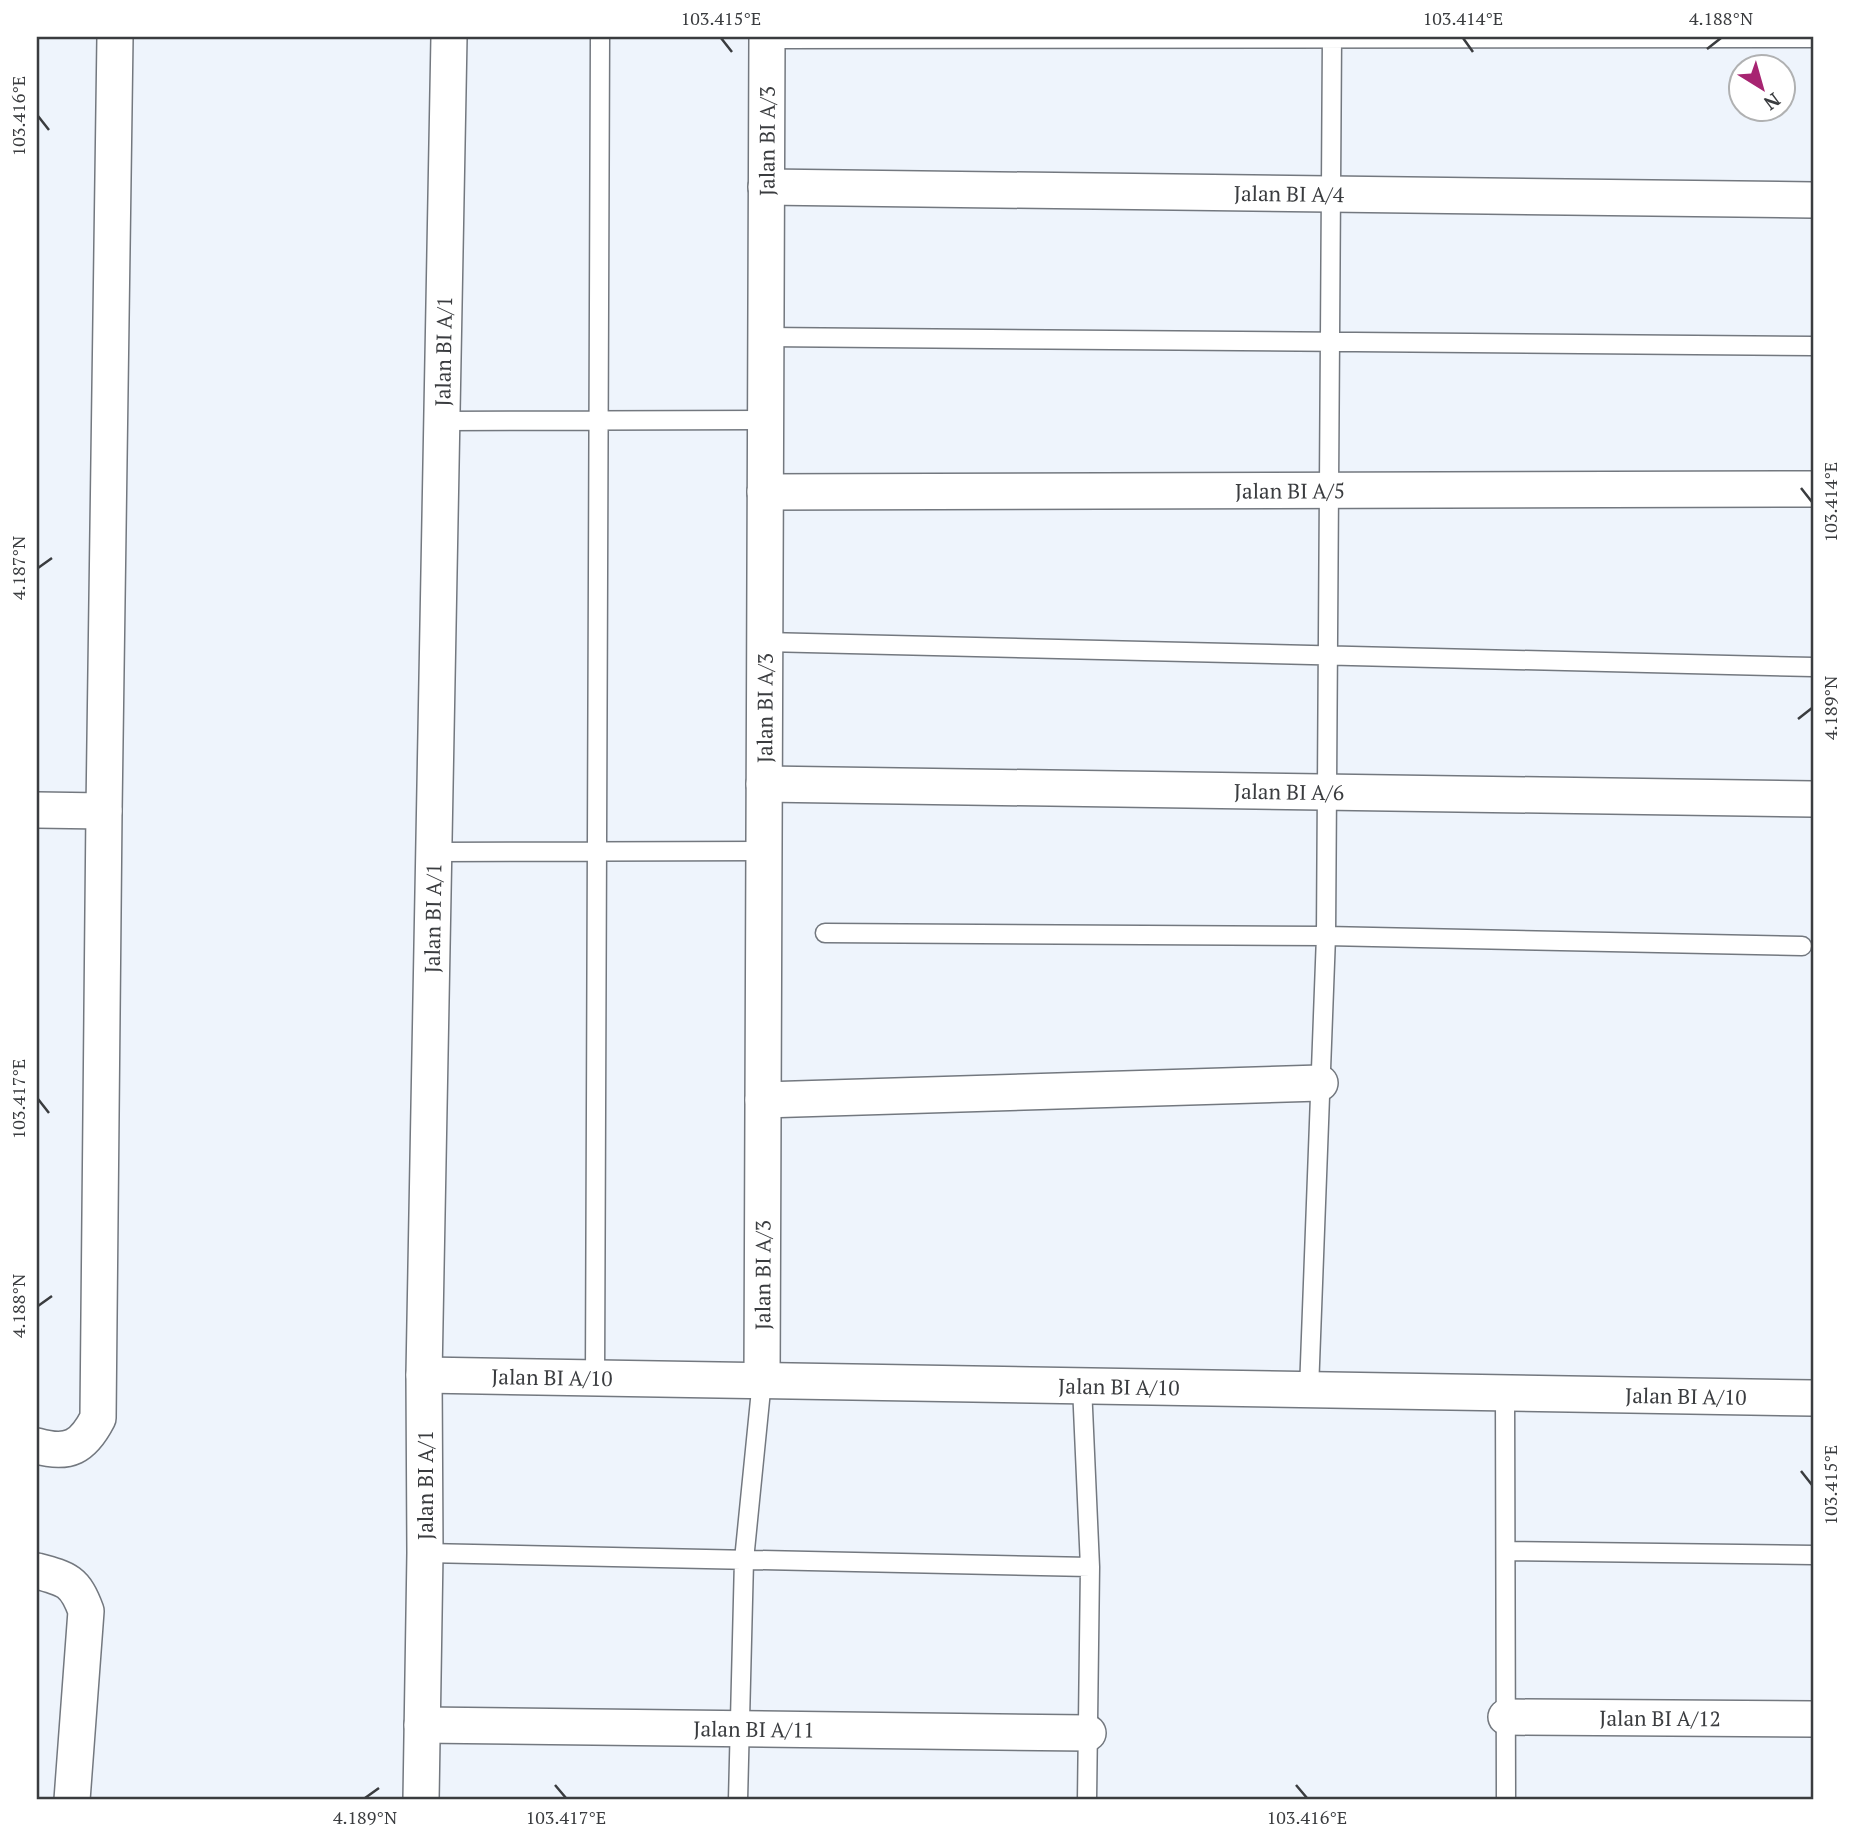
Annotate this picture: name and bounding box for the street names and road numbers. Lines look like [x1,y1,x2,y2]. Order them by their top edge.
street label: Jalan BI A/3 [752,86,781,196]
street label: Jalan BI A/4 [1234,179,1345,208]
street label: Jalan BI A/1 [428,296,458,407]
street label: Jalan BI A/5 [1235,476,1345,505]
street label: Jalan BI A/3 [750,653,779,763]
street label: Jalan BI A/6 [1234,777,1344,806]
street label: Jalan BI A/1 [418,863,448,973]
street label: Jalan BI A/3 [748,1220,777,1330]
street label: Jalan BI A/10 [491,1362,613,1392]
street label: Jalan BI A/10 [1058,1372,1180,1402]
street label: Jalan BI A/10 [1625,1381,1747,1411]
street label: Jalan BI A/1 [411,1430,439,1540]
street label: Jalan BI A/12 [1599,1704,1721,1732]
street label: Jalan BI A/11 [693,1714,815,1744]

